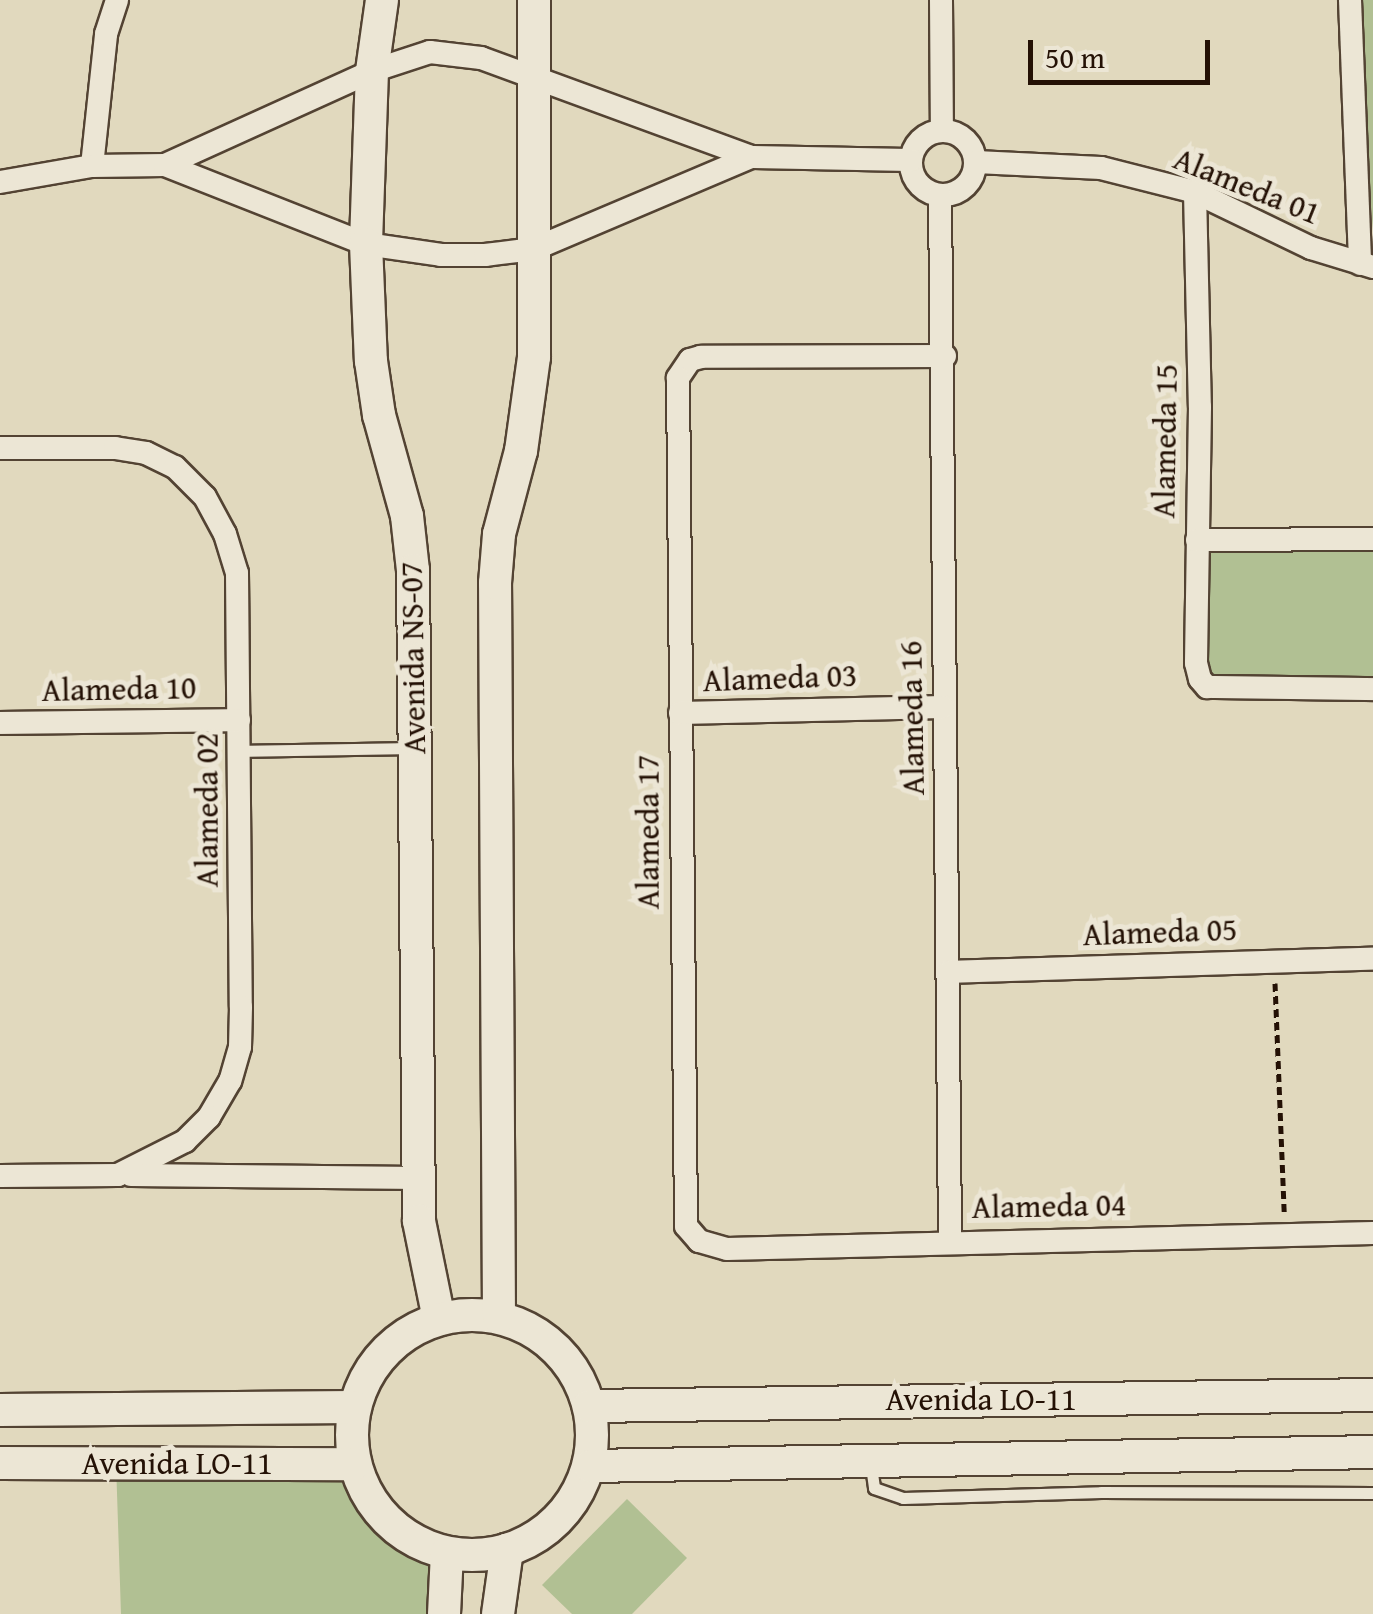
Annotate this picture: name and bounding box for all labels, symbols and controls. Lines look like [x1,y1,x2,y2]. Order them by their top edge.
scale bar [1033,20,1216,82]
text: 50 m [1045,35,1105,79]
street label: Alameda 01 [1168,139,1326,233]
street label: Alameda 15 [1144,363,1186,519]
street label: Avenida NS-07 [392,561,434,755]
street label: Alameda 16 [891,640,933,796]
street label: Alameda 03 [702,656,858,700]
street label: Alameda 10 [41,668,197,710]
street label: Alameda 02 [188,733,226,887]
street label: Alameda 17 [629,755,667,909]
street label: Alameda 05 [1082,910,1238,954]
street label: Alameda 04 [971,1185,1127,1227]
street label: Avenida LO-11 [885,1380,1077,1418]
street label: Avenida LO-11 [81,1444,273,1482]

